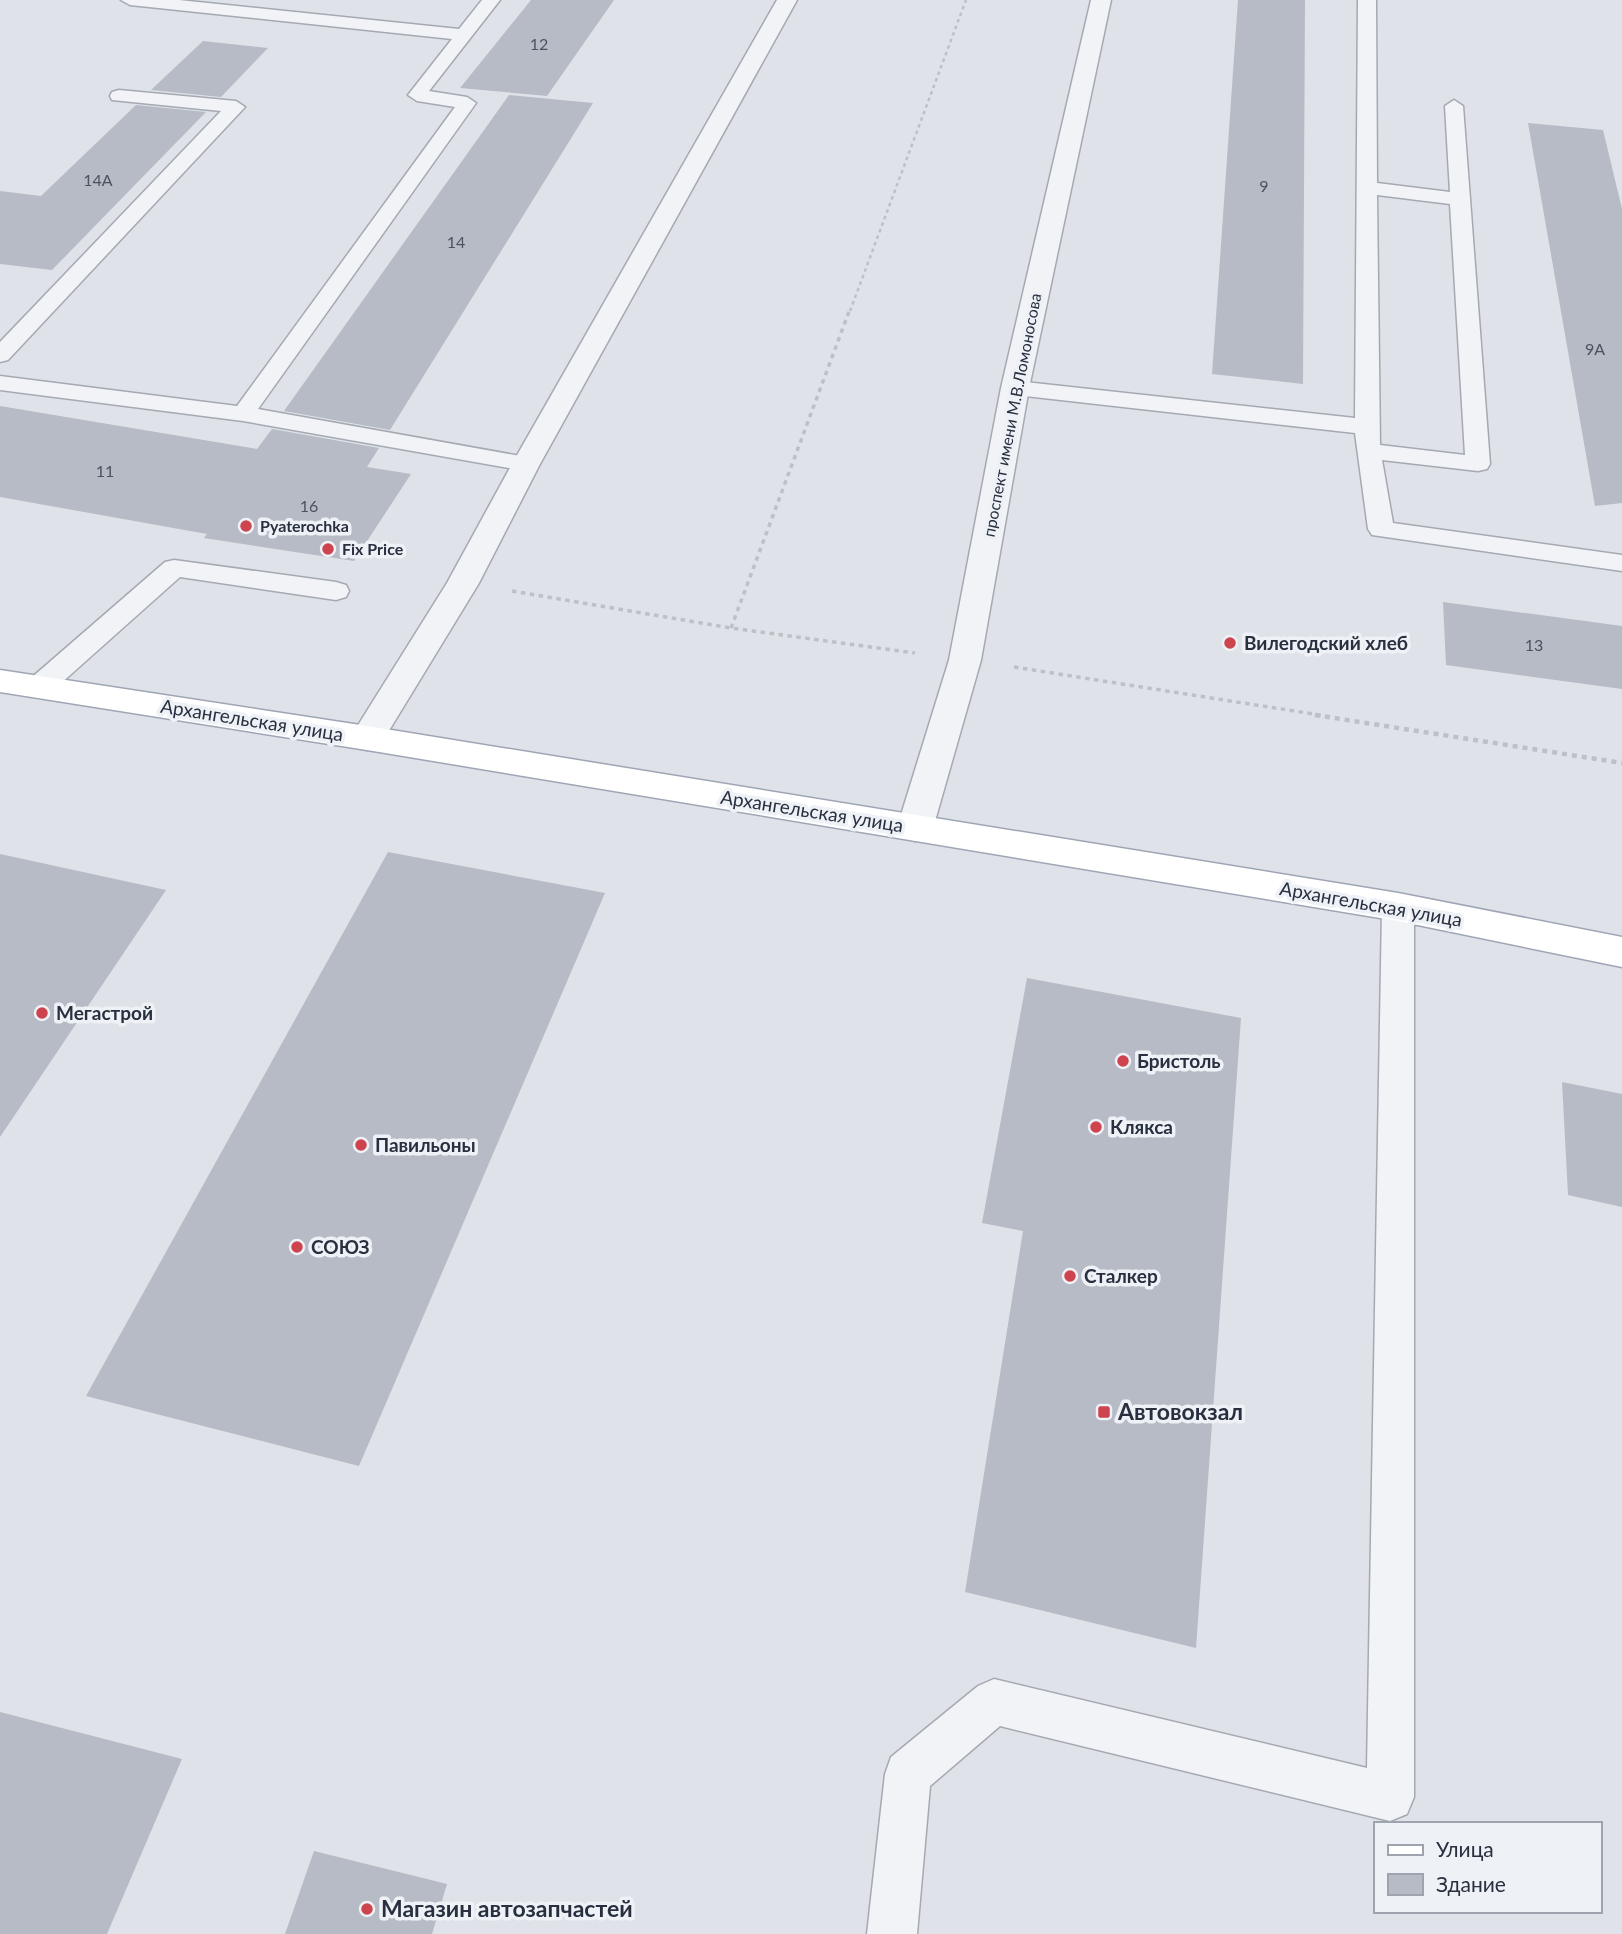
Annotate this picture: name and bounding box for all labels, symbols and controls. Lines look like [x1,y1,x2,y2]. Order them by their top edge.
house number: 12 [530,34,548,53]
house number: 14А [83,170,113,189]
house number: 9 [1259,176,1269,195]
house number: 14 [447,232,465,251]
street label: проспект имени М.В.Ломоносова [979,291,1044,538]
house number: 9А [1585,339,1605,358]
house number: 11 [96,461,114,480]
house number: 16 [300,496,318,515]
place label: Pyaterochka [260,516,349,535]
marker: Pyaterochka [238,518,254,534]
place label: Fix Price [342,539,404,558]
marker: Fix Price [320,541,336,557]
place label: Вилегодский хлеб [1244,631,1408,654]
marker: Вилегодский хлеб [1222,635,1238,651]
house number: 13 [1525,635,1543,654]
street label: Архангельская улица [159,694,345,745]
street label: Архангельская улица [719,785,905,836]
street label: Архангельская улица [1278,876,1464,931]
place label: Мегастрой [56,1001,153,1024]
marker: Мегастрой [34,1005,50,1021]
place label: Бристоль [1137,1049,1221,1072]
marker: Бристоль [1115,1053,1131,1069]
place label: Клякса [1110,1115,1173,1138]
marker: Клякса [1088,1119,1104,1135]
place label: Павильоны [375,1133,476,1156]
marker: Павильоны [353,1137,369,1153]
place label: СОЮЗ [311,1235,370,1258]
marker: СОЮЗ [289,1239,305,1255]
place label: Сталкер [1084,1264,1158,1287]
marker: Сталкер [1062,1268,1078,1284]
place label: Автовокзал [1117,1397,1243,1425]
marker: Автовокзал [1096,1404,1112,1420]
legend [1374,1822,1601,1913]
text: Улица [1436,1836,1494,1861]
text: Здание [1436,1871,1506,1896]
place label: Магазин автозапчастей [381,1894,633,1922]
marker: Магазин автозапчастей [359,1901,375,1917]

